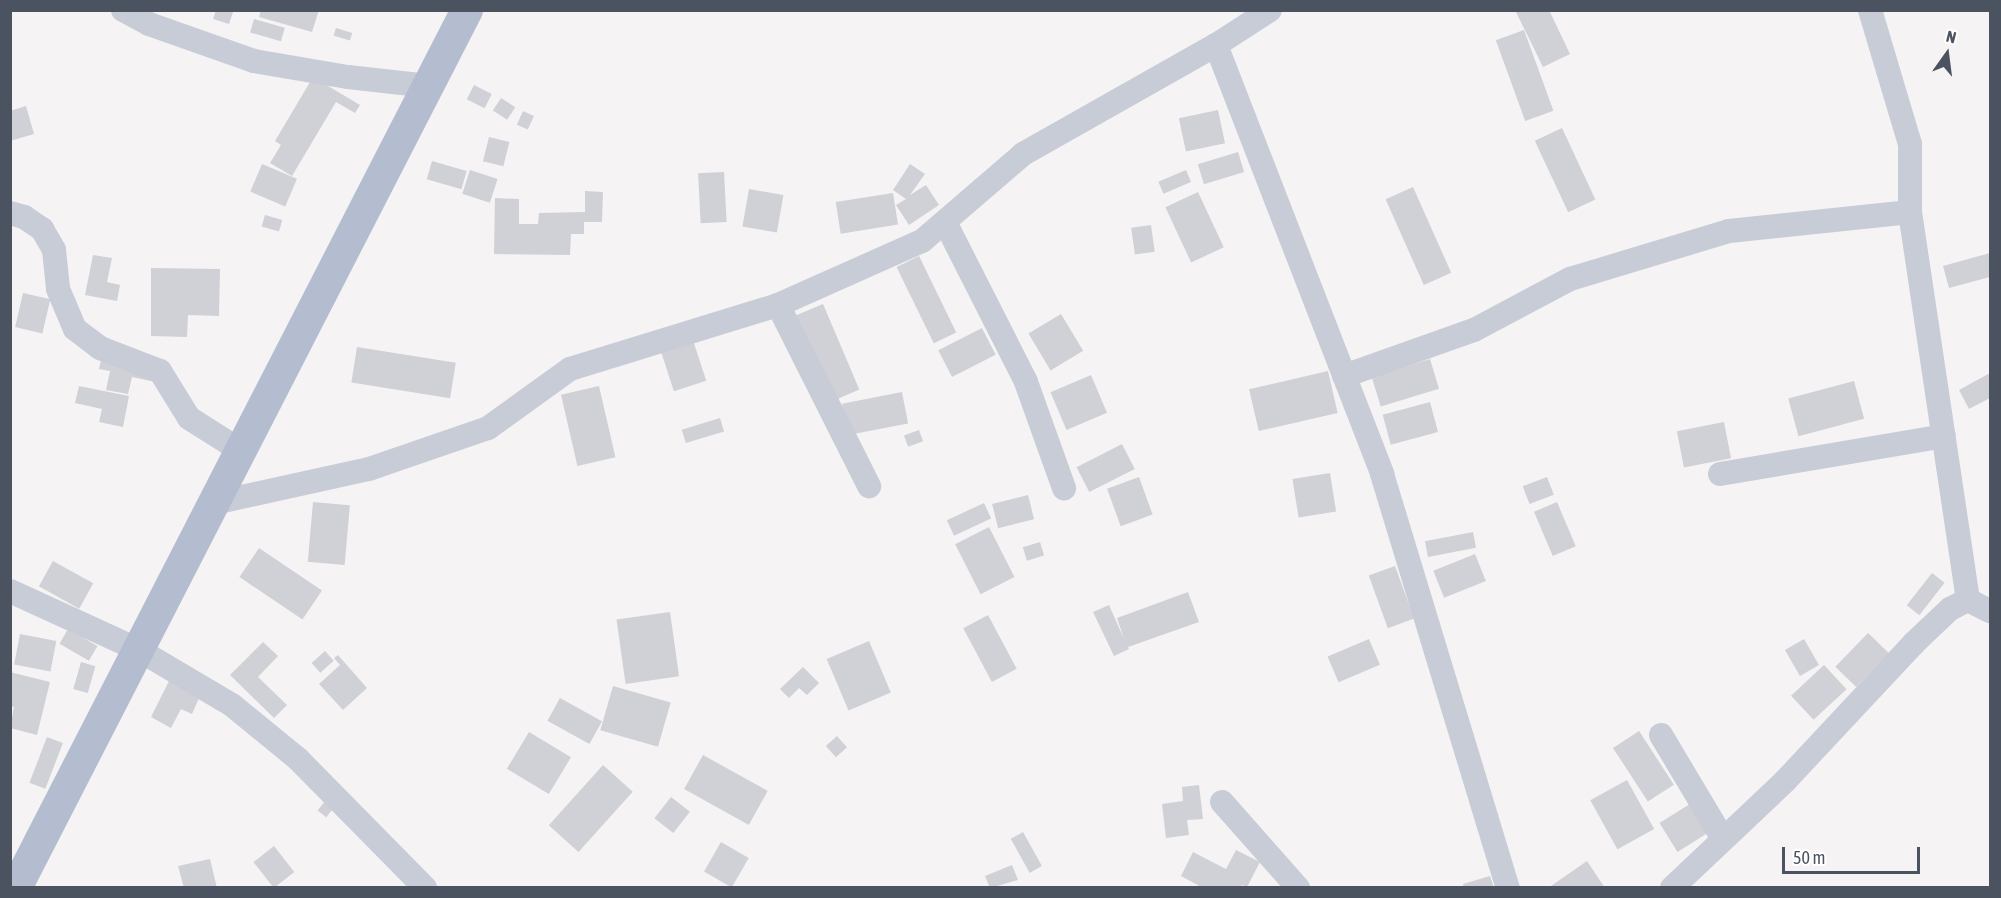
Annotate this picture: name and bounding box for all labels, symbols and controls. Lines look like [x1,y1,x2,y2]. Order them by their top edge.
north arrow [1917,24,1977,84]
text: N [1945,27,1958,46]
scale bar [1785,835,1923,873]
text: 50 m [1793,847,1825,868]

